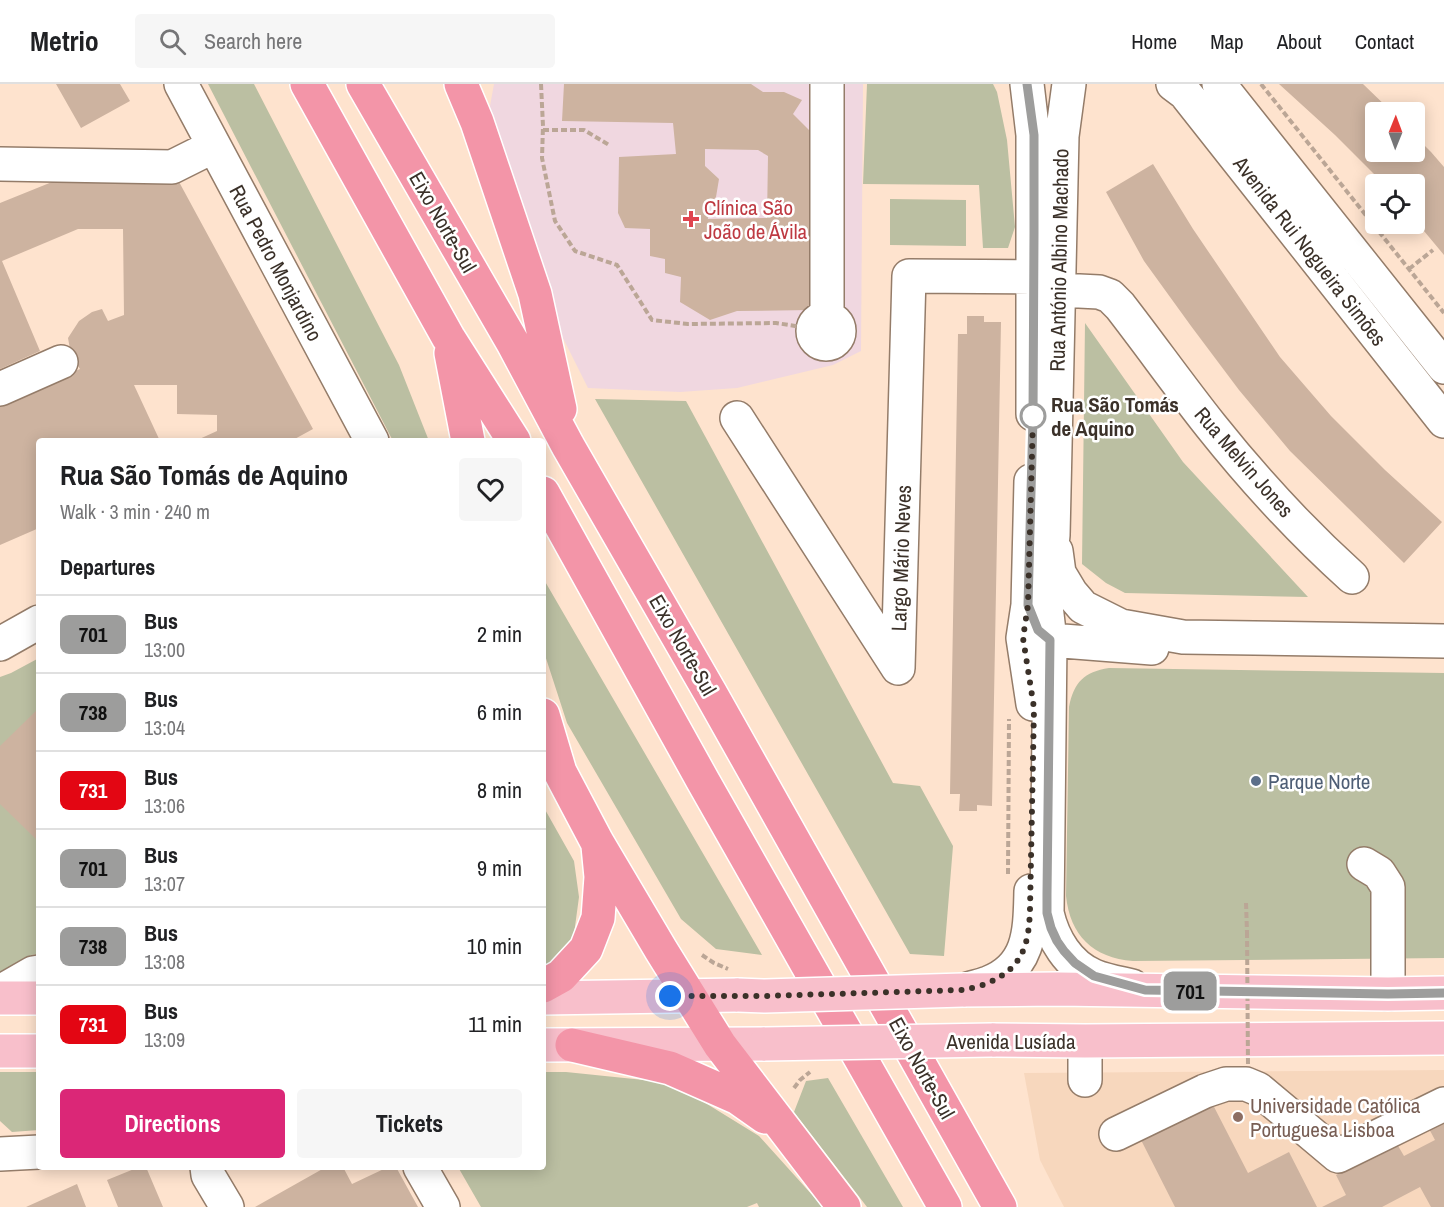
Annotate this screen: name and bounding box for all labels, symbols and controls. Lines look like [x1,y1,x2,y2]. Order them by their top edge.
search box [135,14,555,68]
text: Metrio [30,22,99,60]
icon: search [156,25,189,58]
text: Search here [204,26,302,56]
text: Home [1131,27,1177,56]
text: Map [1210,27,1244,56]
text: About [1277,27,1322,56]
text: Contact [1355,27,1414,56]
north arrow [1365,102,1425,162]
map controls [1365,102,1425,234]
street label: Rua António Albino Machado [1043,148,1075,372]
street label: Avenida Rui Nogueira Simões [1226,149,1393,352]
street label: Eixo Norte-Sul [402,166,484,278]
button: locate [1365,174,1425,234]
street label: Rua Pedro Monjardino [223,180,329,346]
place label: Clínica São João de Ávila [704,193,808,246]
marker: Clínica São João de Ávila [682,210,700,228]
place label: Rua São Tomás de Aquino [1051,390,1179,443]
street label: Rua Melvin Jones [1188,400,1300,524]
marker: Rua São Tomás de Aquino [1020,403,1046,429]
text: Rua São Tomás de Aquino [60,456,348,494]
button: heart [459,458,522,521]
street label: Largo Mário Neves [884,484,918,632]
text: Walk · 3 min · 240 m [60,498,210,525]
text: Departures [60,552,155,582]
street label: Eixo Norte-Sul [642,589,724,701]
text: Bus [144,606,178,636]
text: 2 min [477,619,522,649]
text: 701 [79,620,107,649]
text: 13:00 [144,636,185,663]
text: Bus [144,684,178,714]
text: 6 min [477,697,522,727]
text: 738 [79,698,107,727]
text: 13:04 [144,714,185,741]
text: Bus [144,762,178,792]
place label: Parque Norte [1268,767,1370,796]
marker: Parque Norte [1249,774,1263,788]
text: 8 min [477,775,522,805]
text: 731 [79,776,107,805]
text: 13:06 [144,792,185,819]
text: Bus [144,840,178,870]
text: 9 min [477,853,522,883]
text: 701 [79,854,107,883]
text: 13:07 [144,870,185,897]
text: Bus [144,918,178,948]
text: 10 min [467,931,522,961]
text: 738 [79,932,107,961]
text: 13:08 [144,948,185,975]
line badge: 701 [1156,972,1224,1010]
text: 701 [1176,977,1204,1006]
your location [655,981,685,1011]
text: Bus [144,996,178,1026]
text: 11 min [468,1009,522,1039]
text: 731 [79,1010,107,1039]
street label: Eixo Norte-Sul [882,1012,962,1124]
text: 13:09 [144,1026,185,1053]
street label: Avenida Lusíada [946,1027,1076,1056]
button: Directions [60,1089,285,1158]
button: Tickets [297,1089,522,1158]
place label: Universidade Católica Portuguesa Lisboa [1250,1091,1421,1144]
marker: Universidade Católica Portuguesa Lisboa [1231,1110,1245,1124]

